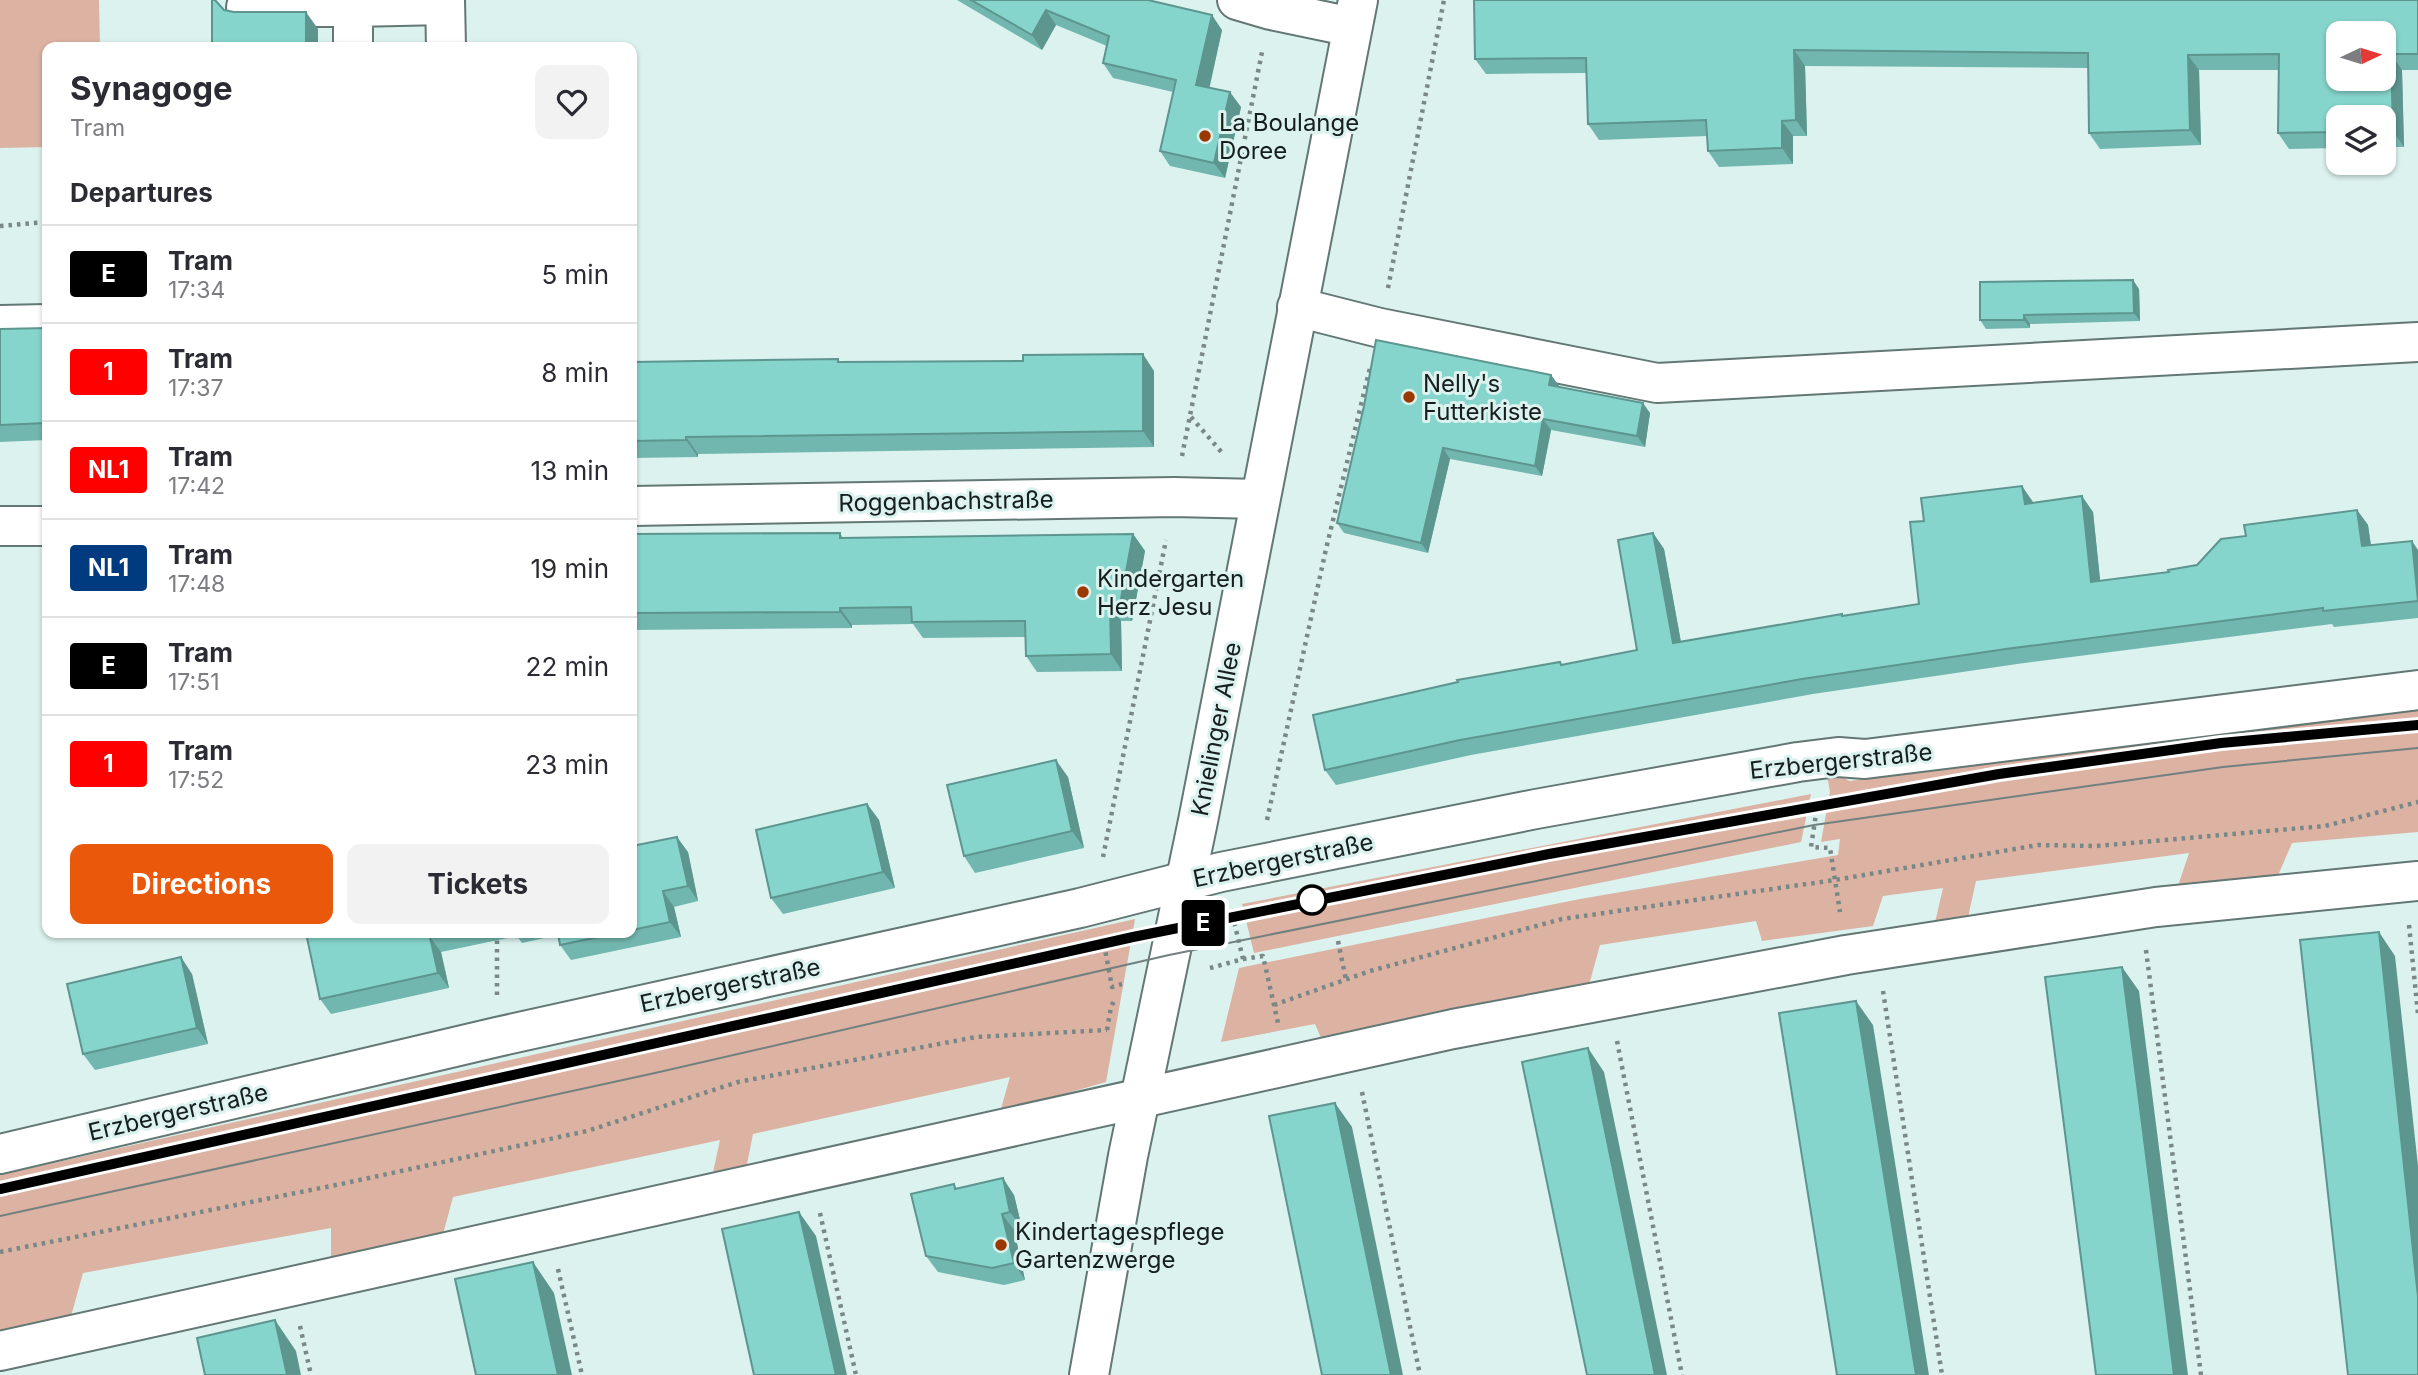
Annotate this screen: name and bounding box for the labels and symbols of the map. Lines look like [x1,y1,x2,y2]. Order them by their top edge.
north arrow [2326,21,2396,91]
place label: La Boulange Doree [1219,108,1359,165]
marker: La Boulange Doree [1197,128,1213,144]
place label: Nelly's Futterkiste [1423,369,1542,426]
marker: Nelly's Futterkiste [1401,389,1417,405]
street label: Roggenbachstraße [838,485,1054,517]
place label: Kindergarten Herz Jesu [1097,564,1244,621]
marker: Kindergarten Herz Jesu [1075,584,1091,600]
street label: Knielinger Allee [1185,640,1247,818]
street label: Erzbergerstraße [1748,737,1934,785]
street label: Erzbergerstraße [1190,827,1376,893]
unlabelled marker [1297,885,1327,915]
line badge: E [1180,900,1226,946]
street label: Erzbergerstraße [637,952,823,1018]
street label: Erzbergerstraße [85,1077,271,1147]
place label: Kindertagespflege Gartenzwerge [1015,1217,1225,1274]
marker: Kindertagespflege Gartenzwerge [993,1237,1009,1253]

